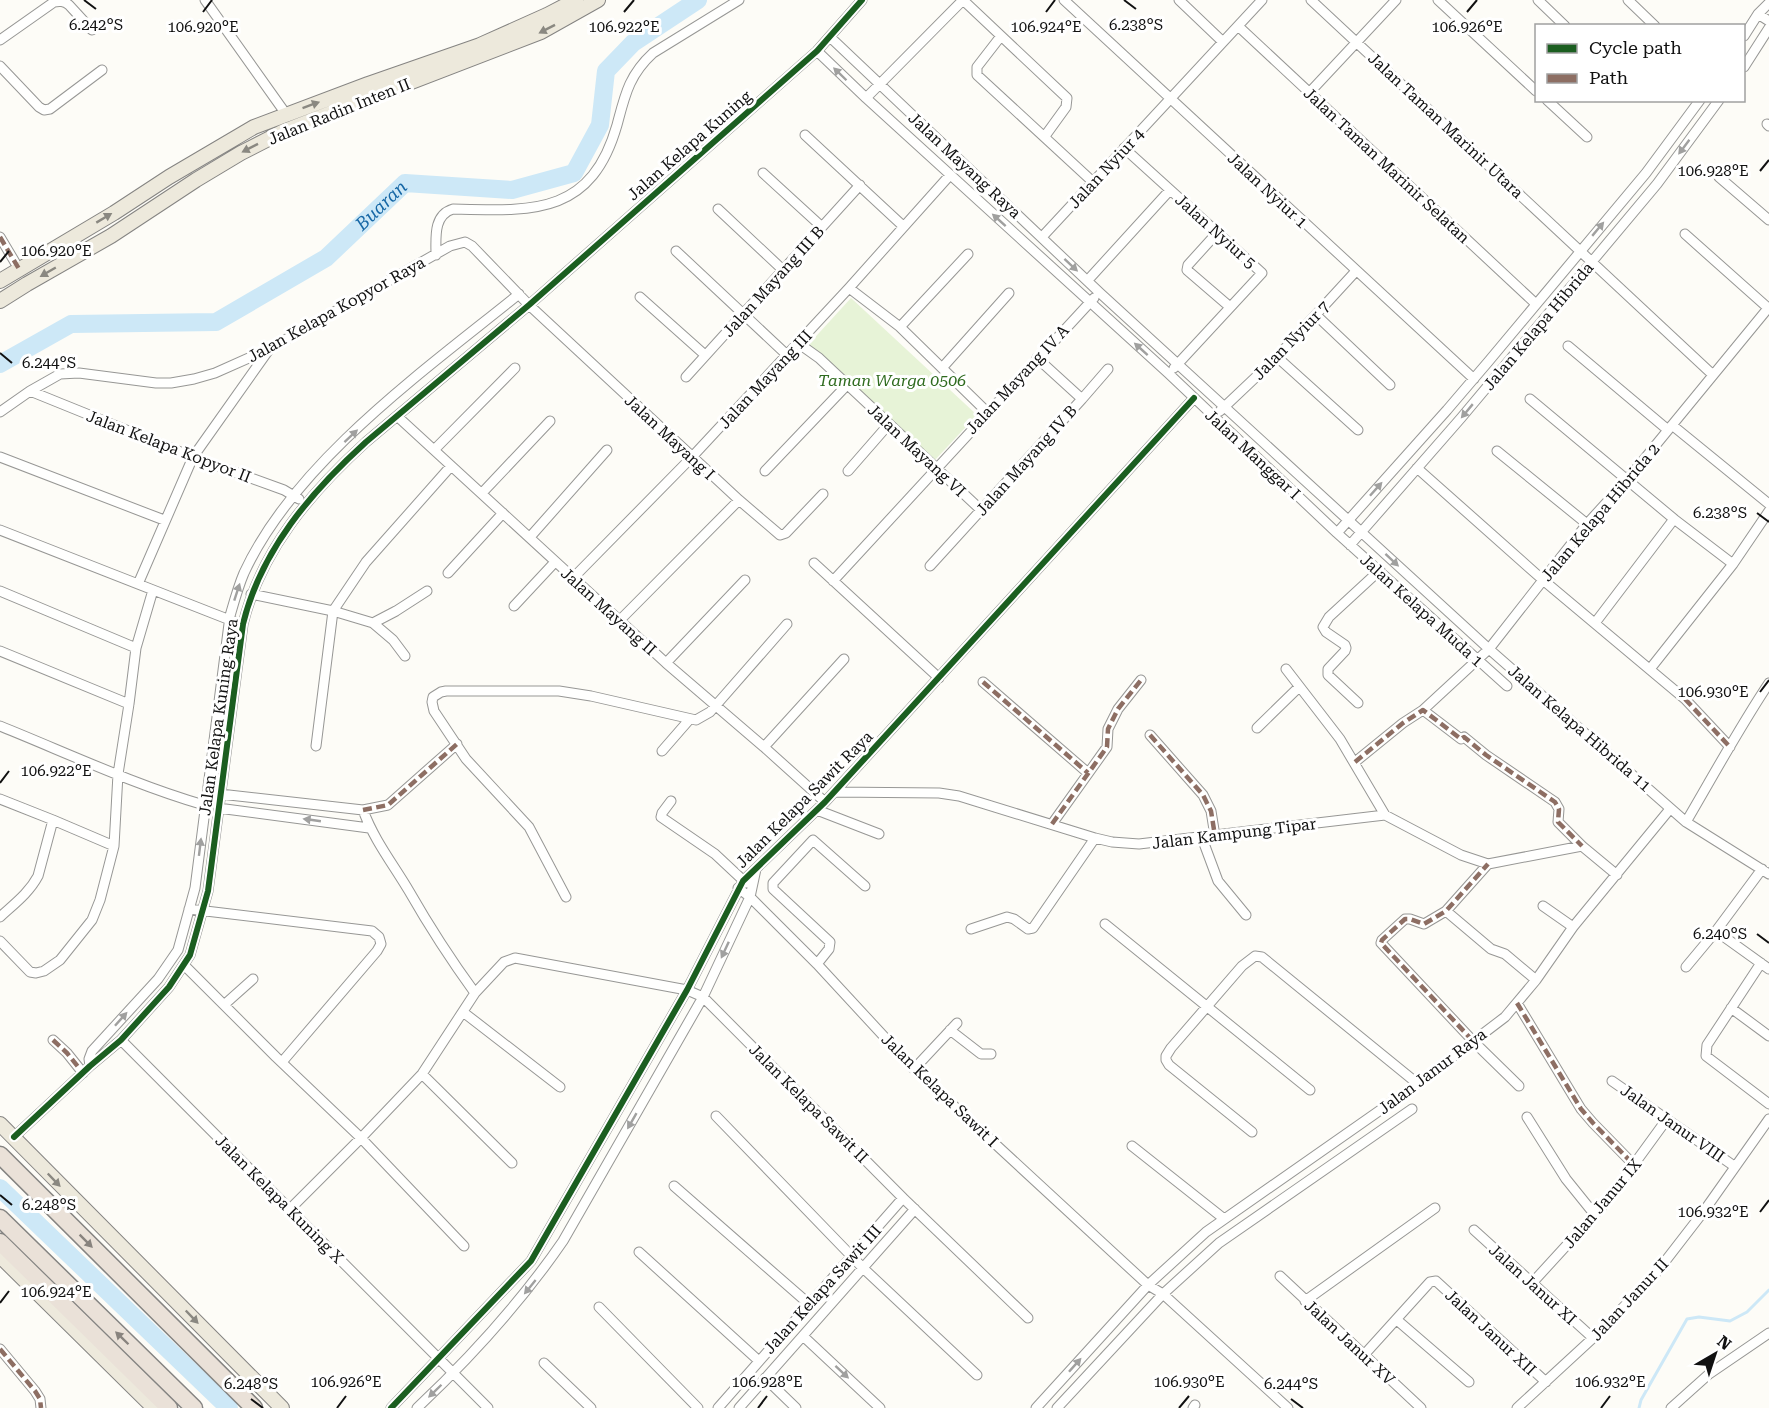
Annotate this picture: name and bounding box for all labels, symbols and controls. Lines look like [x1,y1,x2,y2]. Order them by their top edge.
text: 6.242°S [69,16,123,34]
text: 6.238°S [1109,16,1163,34]
text: 106.920°E [167,18,239,36]
text: 106.922°E [588,18,660,36]
text: 106.924°E [1010,18,1082,36]
text: 106.926°E [1431,18,1503,36]
one-way arrow [538,23,556,33]
legend [1535,24,1745,102]
text: Cycle path [1589,37,1682,58]
street label: Jalan Taman Marinir Utara [1364,48,1527,202]
one-way arrow [833,67,848,81]
text: Path [1589,67,1628,88]
street label: Jalan Radin Inten II [265,74,413,149]
street label: Jalan Taman Marinir Selatan [1300,83,1474,247]
street label: Jalan Kelapa Kuning [624,86,756,204]
one-way arrow [302,100,320,109]
street label: Jalan Mayang Raya [904,108,1025,223]
street label: Jalan Nyiur 4 [1065,125,1148,212]
one-way arrow [1679,140,1691,155]
one-way arrow [241,144,258,153]
street label: Jalan Nyiur 1 [1224,149,1311,232]
text: 106.928°E [1677,162,1749,180]
water label: Buaran [350,176,411,235]
street label: Jalan Nyiur 5 [1171,190,1260,273]
one-way arrow [96,213,112,224]
one-way arrow [992,214,1007,227]
street label: Jalan Mayang III B [719,222,828,341]
one-way arrow [1591,222,1604,237]
text: 106.920°E [20,242,92,260]
street label: Jalan Kelapa Kopyor Raya [244,253,429,366]
one-way arrow [1063,257,1077,271]
street label: Jalan Kelapa Hibrida [1479,258,1598,394]
one-way arrow [39,267,56,277]
street label: Jalan Nyiur 7 [1249,297,1334,384]
street label: Jalan Mayang IV A [962,320,1073,438]
street label: Jalan Mayang III [715,326,816,433]
one-way arrow [1134,342,1149,356]
text: 6.244°S [22,354,76,372]
park label: Taman Warga 0506 [818,371,966,390]
street label: Jalan Mayang I [621,391,719,484]
street label: Jalan Mayang VI [864,400,970,501]
street label: Jalan Mayang IV B [972,401,1081,519]
one-way arrow [1460,403,1473,419]
street label: Jalan Kelapa Kopyor II [84,406,254,487]
street label: Jalan Manggar I [1201,406,1304,503]
one-way arrow [343,429,358,443]
street label: Jalan Kelapa Hibrida 2 [1537,439,1664,585]
one-way arrow [1369,482,1382,497]
text: 6.238°S [1693,504,1747,522]
street label: Jalan Kelapa Muda 1 [1356,550,1487,671]
one-way arrow [1384,553,1399,567]
street label: Jalan Mayang II [557,564,660,659]
one-way arrow [233,583,243,601]
street label: Jalan Kelapa Kuning Raya [195,617,242,817]
street label: Jalan Kelapa Hibrida 11 [1504,661,1655,796]
text: 106.930°E [1677,683,1749,701]
street label: Jalan Kelapa Sawit Raya [732,727,877,872]
text: 106.922°E [20,762,92,780]
street label: Jalan Kampung Tipar [1151,814,1318,853]
one-way arrow [302,816,321,825]
one-way arrow [195,838,204,857]
text: 6.240°S [1693,925,1747,943]
one-way arrow [721,941,730,958]
one-way arrow [114,1012,128,1027]
street label: Jalan Janur Raya [1375,1024,1490,1118]
street label: Jalan Kelapa Sawit I [877,1030,1002,1151]
street label: Jalan Kelapa Sawit II [745,1040,872,1167]
street label: Jalan Janur VIII [1617,1080,1728,1166]
one-way arrow [627,1113,637,1130]
street label: Jalan Kelapa Kuning X [211,1131,348,1268]
street label: Jalan Janur IX [1559,1154,1646,1252]
one-way arrow [47,1172,61,1187]
text: 6.248°S [22,1196,76,1214]
text: 106.932°E [1677,1203,1749,1221]
street label: Jalan Kelapa Sawit III [760,1221,885,1358]
one-way arrow [78,1234,92,1248]
street label: Jalan Janur XI [1485,1240,1580,1329]
street label: Jalan Janur II [1586,1254,1672,1344]
one-way arrow [523,1279,536,1295]
text: 106.924°E [20,1283,92,1301]
street label: Jalan Janur XII [1441,1285,1540,1379]
street label: Jalan Janur XV [1301,1296,1399,1390]
one-way arrow [185,1310,199,1325]
north arrow [1685,1324,1745,1384]
one-way arrow [115,1331,130,1345]
text: N [1713,1331,1735,1354]
one-way arrow [1068,1358,1081,1373]
one-way arrow [834,1365,849,1379]
text: 106.926°E [310,1373,382,1391]
text: 106.928°E [731,1373,803,1391]
text: 106.930°E [1153,1373,1225,1391]
text: 106.932°E [1574,1373,1646,1391]
text: 6.248°S [224,1375,278,1393]
text: 6.244°S [1264,1375,1318,1393]
one-way arrow [428,1383,442,1397]

